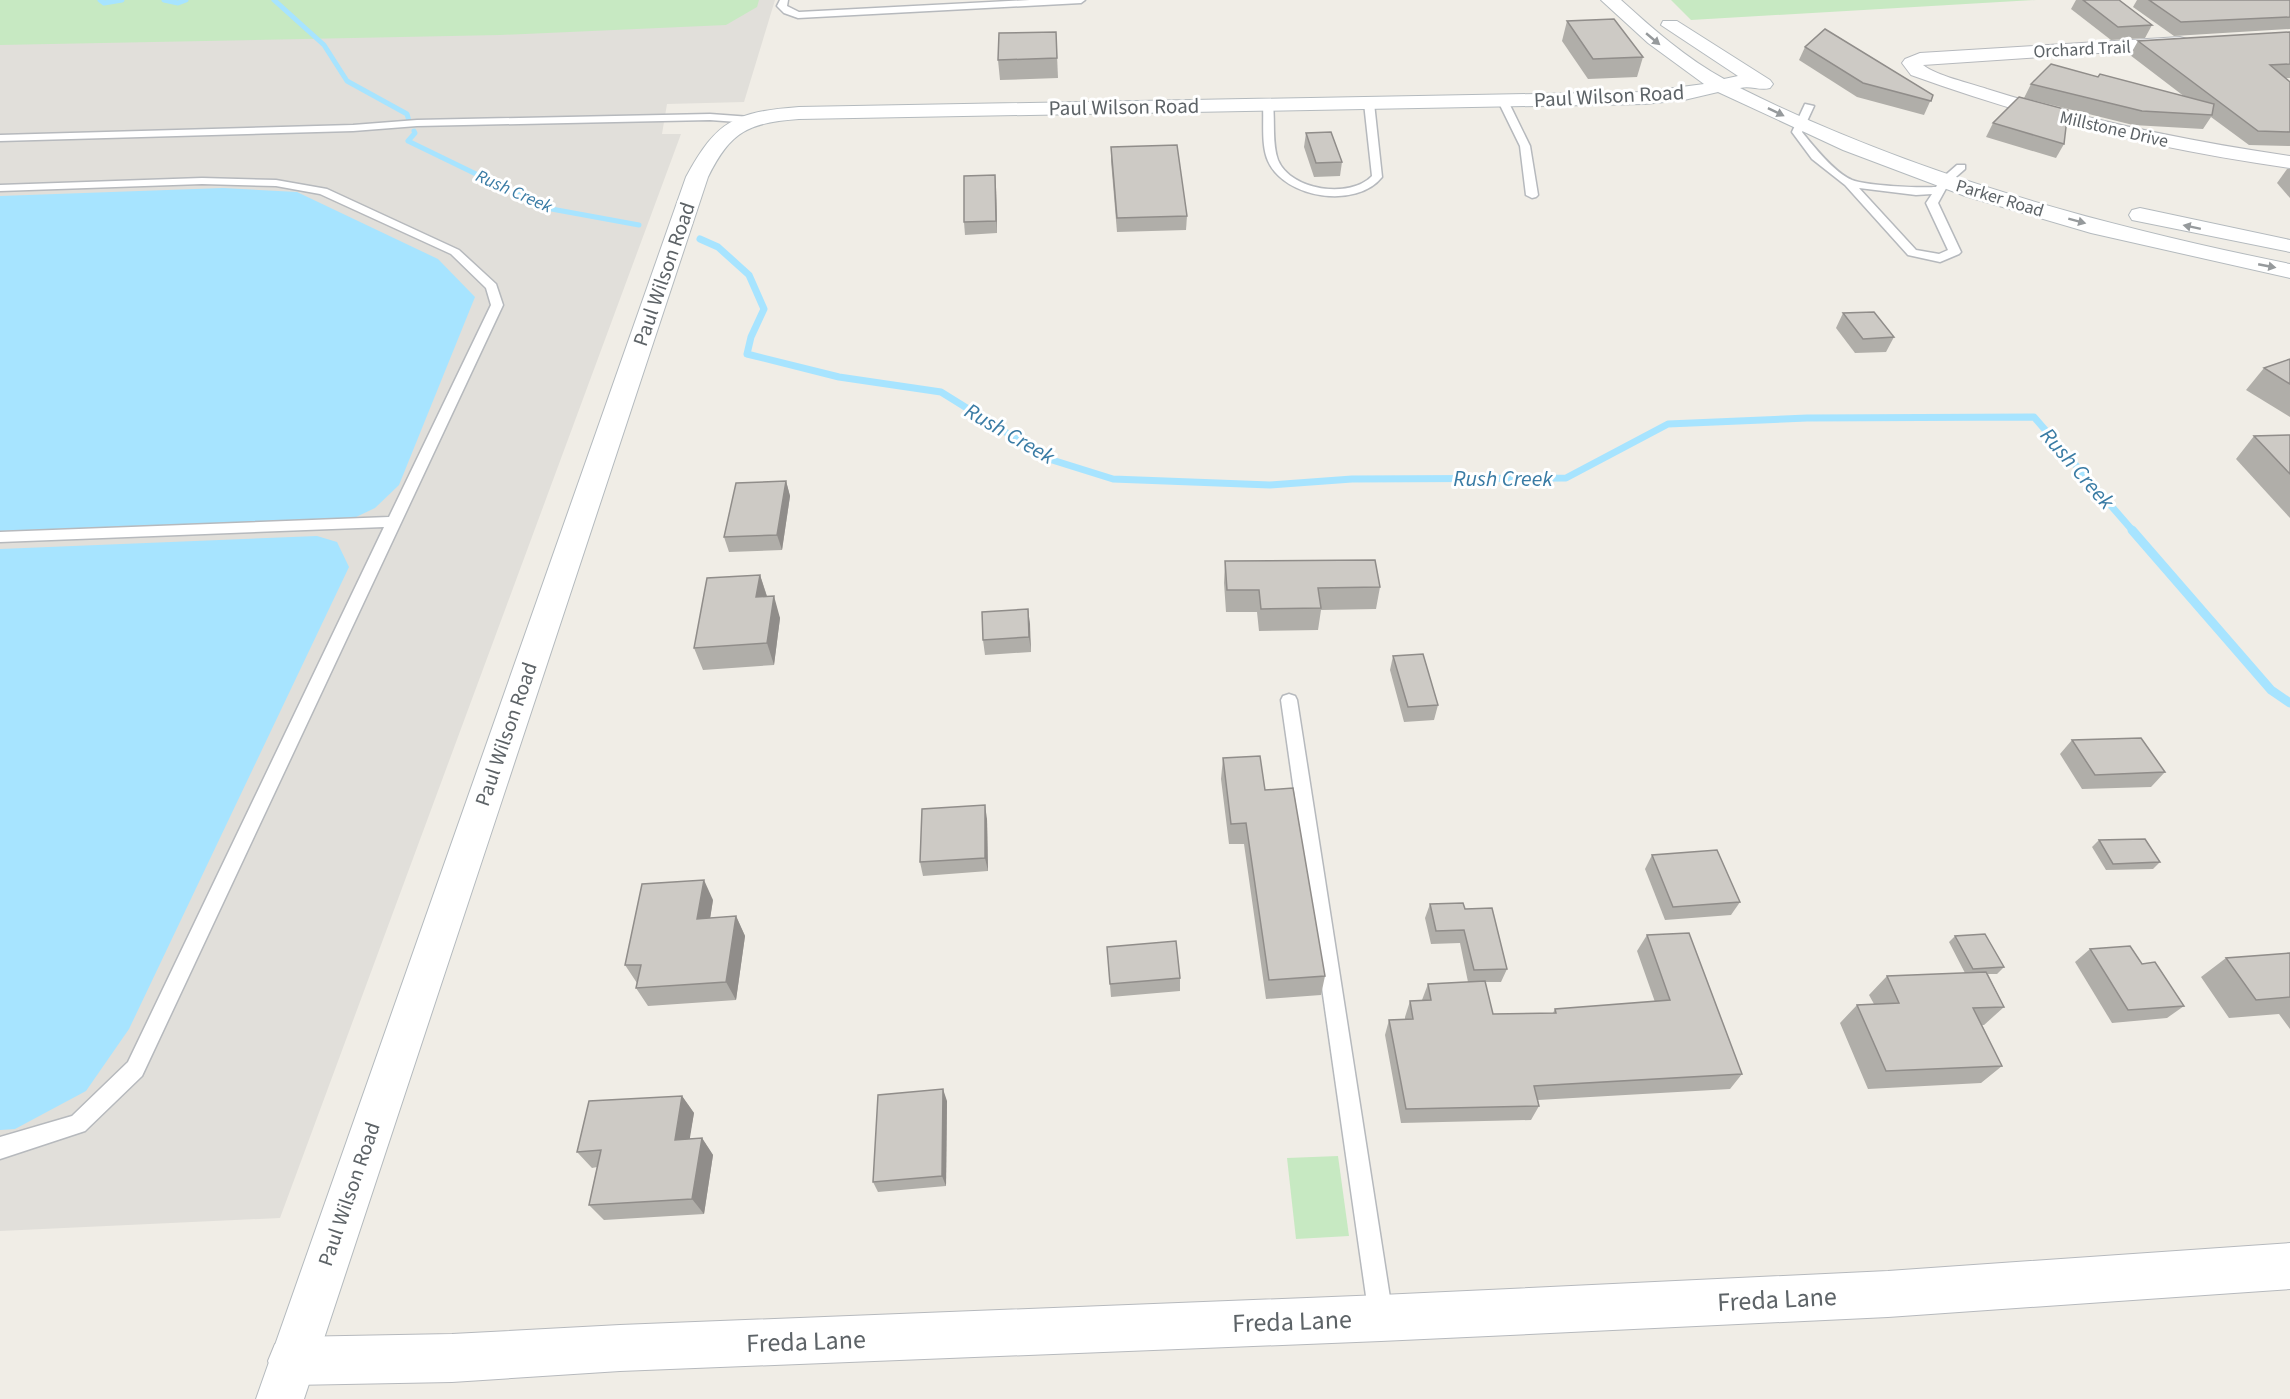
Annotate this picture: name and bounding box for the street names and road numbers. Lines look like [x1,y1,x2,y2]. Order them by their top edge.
street label: Orchard Trail [2033,34,2131,65]
street label: Paul Wilson Road [1533,77,1685,115]
street label: Paul Wilson Road [1048,91,1200,123]
street label: Millstone Drive [2057,105,2171,154]
street label: Parker Road [1953,173,2047,224]
street label: Paul Wilson Road [625,198,703,350]
street label: Paul Wilson Road [467,658,545,810]
street label: Paul Wilson Road [310,1118,388,1270]
street label: Freda Lane [1716,1278,1838,1321]
street label: Freda Lane [1232,1301,1352,1342]
street label: Freda Lane [746,1321,866,1362]

